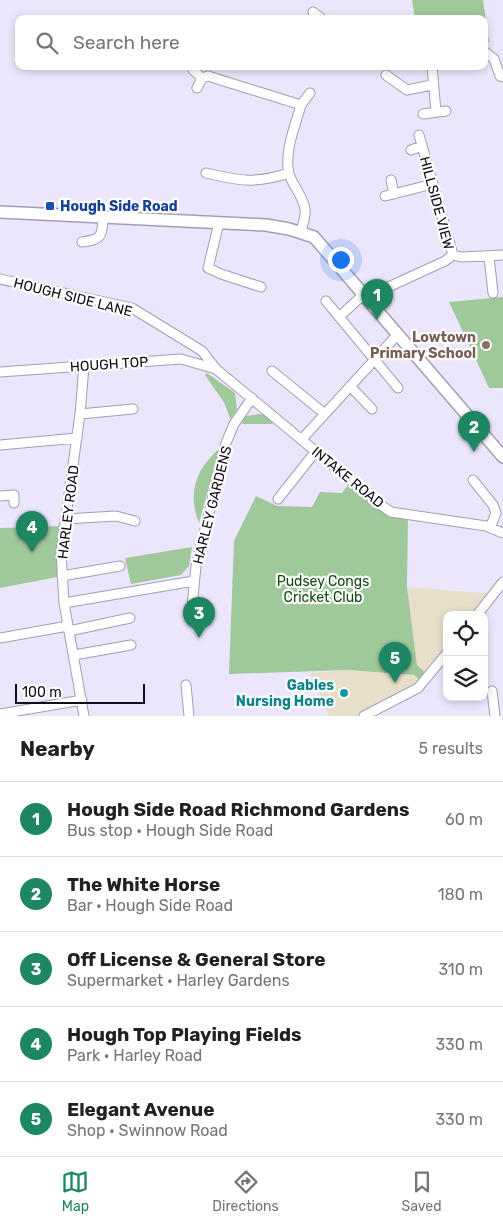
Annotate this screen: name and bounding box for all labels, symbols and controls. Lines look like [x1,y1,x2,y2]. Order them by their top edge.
search box [15,15,488,70]
icon: search [33,29,61,57]
text: Search here [73,31,180,54]
street label: HILLSIDE VIEW [416,155,457,252]
place label: Hough Side Road [60,198,178,215]
marker: Hough Side Road [44,200,56,212]
your location [328,247,354,273]
street label: HOUGH SIDE LANE [12,275,134,320]
pin: 1 [361,279,393,320]
place label: Lowtown Primary School [370,329,476,362]
marker: Lowtown Primary School [480,339,492,351]
street label: HOUGH TOP [69,353,149,376]
pin: 2 [458,411,490,452]
street label: INTAKE ROAD [308,443,387,512]
street label: HARLEY GARDENS [190,444,235,566]
street label: HARLEY ROAD [54,464,83,560]
pin: 4 [16,511,48,552]
park label: Pudsey Congs Cricket Club [277,573,369,606]
pin: 3 [183,597,215,638]
map controls [443,611,488,701]
button: locate [443,611,488,656]
pin: 5 [379,642,411,683]
button: layers [443,656,488,701]
place label: Gables Nursing Home [236,677,334,710]
scale bar [15,681,145,704]
text: 100 m [22,684,62,701]
marker: Gables Nursing Home [338,687,350,699]
text: Nearby [20,736,95,761]
text: 5 results [419,739,483,758]
text: Hough Side Road Richmond Gardens [67,798,409,821]
text: 1 [32,810,40,829]
text: 60 m [445,810,483,829]
text: Bus stop · Hough Side Road [67,821,273,840]
text: The White Horse [67,873,220,896]
text: 2 [31,885,41,904]
text: 180 m [438,885,483,904]
text: Bar · Hough Side Road [67,896,233,915]
text: Off License & General Store [67,948,326,971]
text: 3 [31,960,41,979]
text: 310 m [439,960,483,979]
text: Supermarket · Harley Gardens [67,971,290,990]
text: Hough Top Playing Fields [67,1023,302,1046]
text: 4 [31,1035,41,1054]
text: 330 m [435,1035,483,1054]
text: Park · Harley Road [67,1046,202,1065]
text: Elegant Avenue [67,1098,214,1121]
text: 5 [31,1110,41,1129]
text: 330 m [435,1110,483,1129]
text: Shop · Swinnow Road [67,1121,228,1140]
tab: Map [61,1168,89,1215]
tab: Directions [212,1168,279,1215]
tab: Saved [402,1168,442,1215]

